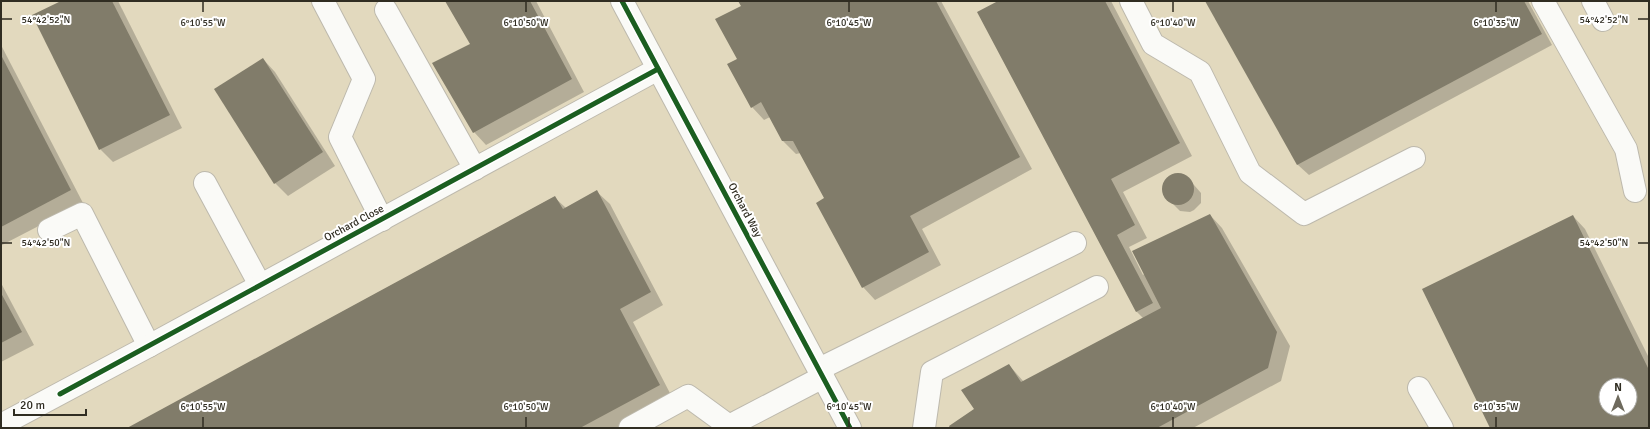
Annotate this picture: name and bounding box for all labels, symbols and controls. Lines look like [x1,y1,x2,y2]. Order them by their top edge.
text: 54°42'52"N [22,14,70,26]
text: 54°42'52"N [1580,14,1628,26]
text: 6°10'55"W [180,17,226,29]
text: 6°10'50"W [503,17,549,29]
text: 6°10'45"W [826,17,872,29]
text: 6°10'40"W [1150,17,1196,29]
text: 6°10'35"W [1473,17,1519,29]
street label: Orchard Way [725,181,765,240]
street label: Orchard Close [322,202,386,244]
text: 54°42'50"N [22,237,70,249]
text: 54°42'50"N [1580,237,1628,249]
north arrow [1598,377,1638,417]
text: N [1614,381,1622,394]
scale bar [14,391,86,417]
text: 20 m [20,398,45,413]
text: 6°10'55"W [180,401,226,413]
text: 6°10'50"W [503,401,549,413]
text: 6°10'45"W [826,401,872,413]
text: 6°10'40"W [1150,401,1196,413]
text: 6°10'35"W [1473,401,1519,413]

